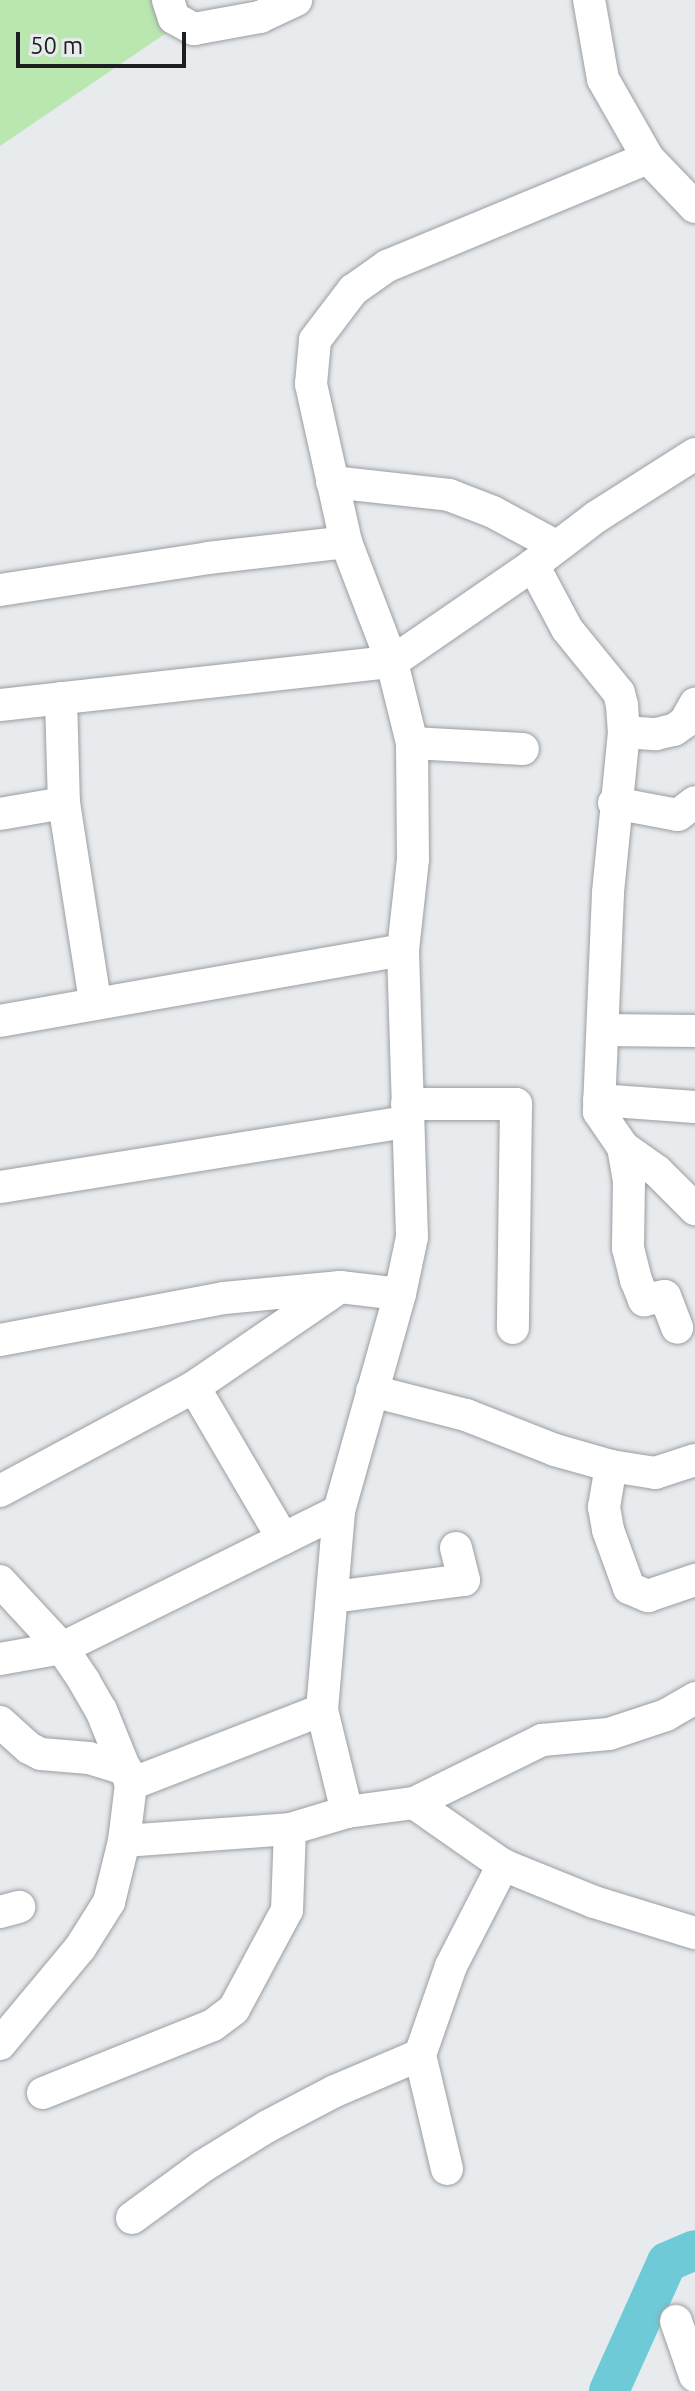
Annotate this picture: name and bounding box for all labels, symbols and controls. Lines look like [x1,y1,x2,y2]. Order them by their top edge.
scale bar [20,16,190,66]
text: 50 m [30,32,83,59]

